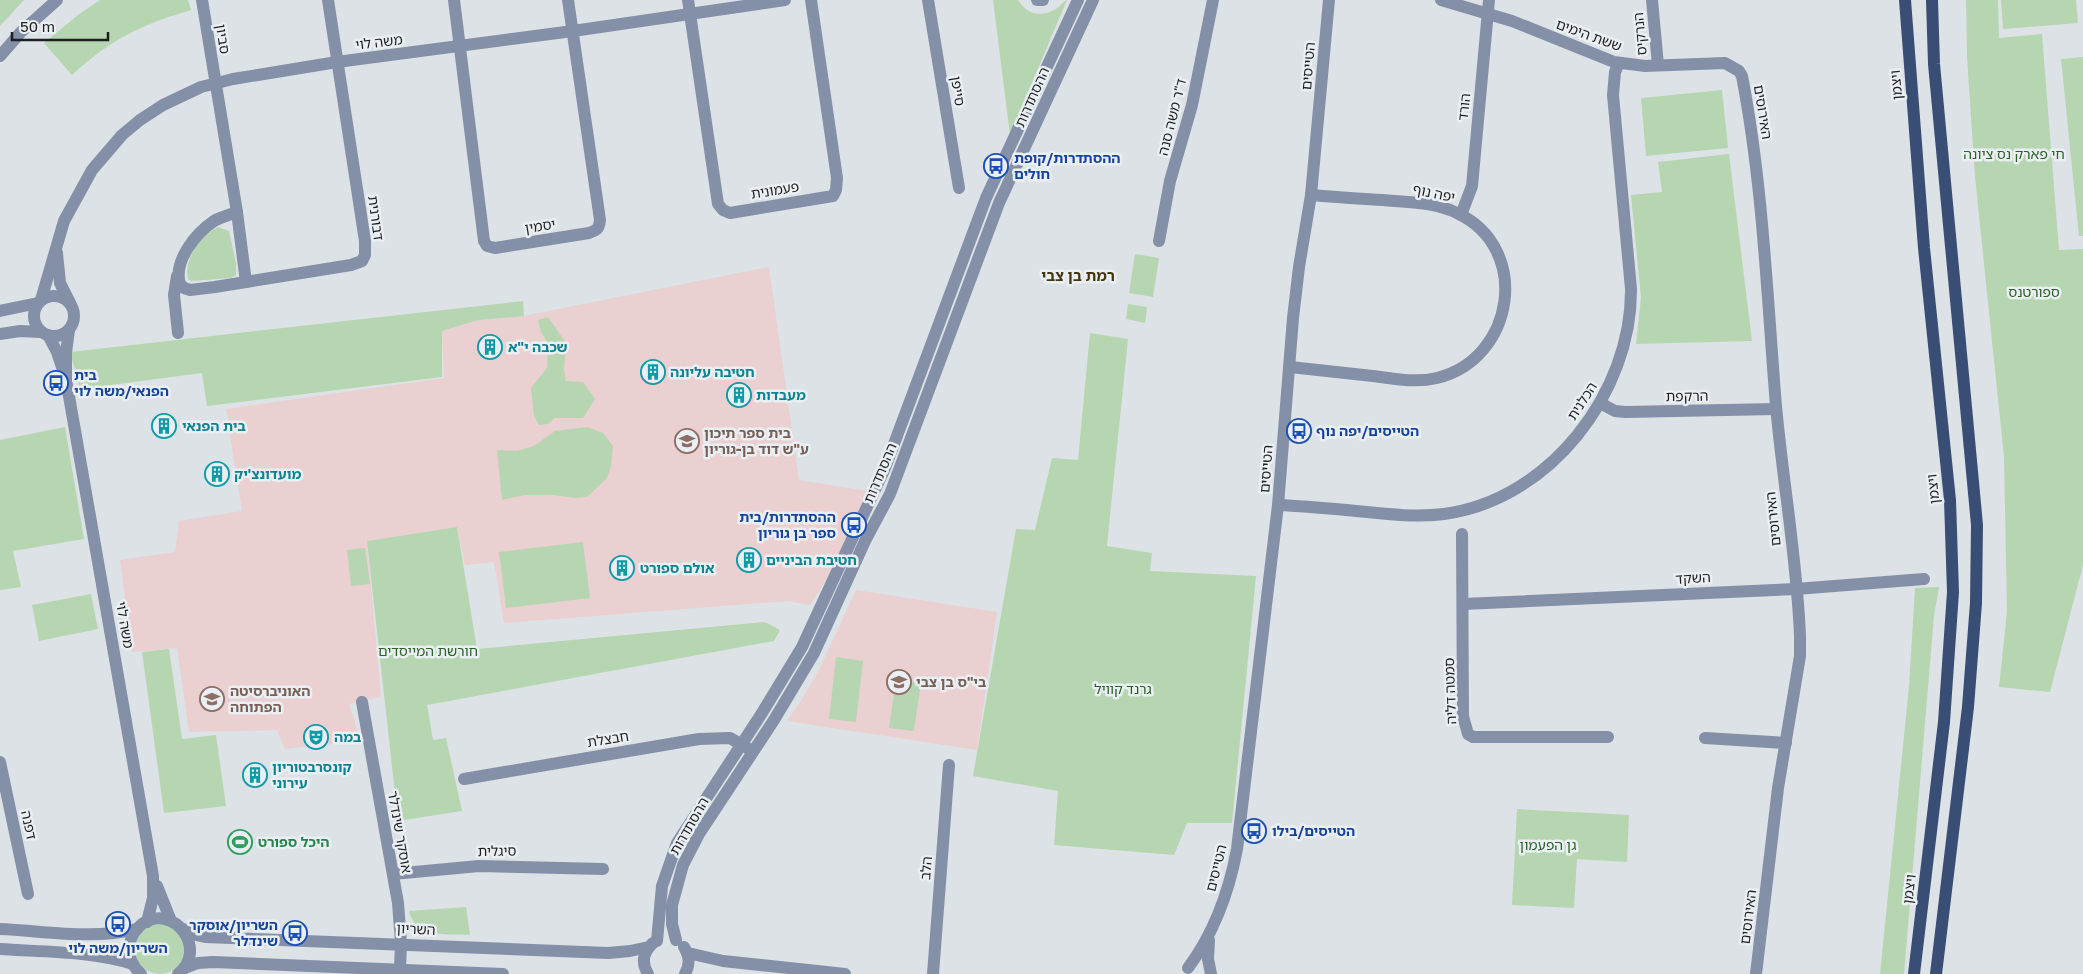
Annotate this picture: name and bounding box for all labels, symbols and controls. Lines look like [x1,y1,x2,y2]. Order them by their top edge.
scale bar [12,10,109,42]
street label: הנרקיס [1629,12,1650,56]
street label: ששת הימים [1554,15,1624,54]
text: 50 m [20,17,55,35]
street label: סביון [213,23,234,55]
street label: משה לוי [354,30,403,53]
street label: הטייסים [1297,41,1318,91]
street label: ההסתדרות [1011,64,1052,129]
street label: ויצמן [1886,69,1905,101]
street label: סייפן [948,75,969,107]
street label: ד"ר משה סנה [1154,76,1189,157]
street label: האירוסים [1751,83,1776,140]
street label: הורד [1454,92,1473,122]
park label: חי פארק נס ציונה [1963,145,2065,162]
place label: ההסתדרות/קופת חולים [1014,149,1121,182]
bus stop icon: ההסתדרות/קופת חולים [983,153,1009,179]
street label: פעמונית [750,177,800,202]
street label: יפה נוף [1411,180,1457,205]
street label: דבורנית [365,194,388,242]
street label: יסמין [523,215,557,236]
district label: רמת בן צבי [1041,266,1115,284]
park label: ספורטנס [2008,283,2060,300]
building icon: שכבה י"א [477,334,503,360]
place label: שכבה י"א [508,338,568,355]
building icon: חטיבה עליונה [640,359,666,385]
place label: חטיבה עליונה [670,363,755,380]
place label: בית הפנאי/משה לוי [74,366,169,399]
bus stop icon: בית הפנאי/משה לוי [43,370,69,396]
street label: הכלנית [1563,379,1600,423]
building icon: מעבדות [726,382,752,408]
place label: מעבדות [756,386,806,403]
street label: הרקפת [1665,387,1709,404]
building icon: בית הפנאי [151,413,177,439]
place label: בית הפנאי [182,417,246,434]
bus stop icon: הטייסים/יפה נוף [1286,418,1312,444]
place label: הטייסים/יפה נוף [1316,422,1419,439]
place label: בית ספר תיכון ע"ש דוד בן-גוריון [704,424,809,457]
school or university icon: בית ספר תיכון ע"ש דוד בן-גוריון [674,428,700,454]
street label: ההסתדרות [859,440,900,505]
street label: הטייסים [1255,444,1276,494]
building icon: מועדונצ'יק [204,461,230,487]
place label: מועדונצ'יק [234,465,301,482]
street label: ויצמן [1922,473,1943,505]
street label: האירוסים [1761,491,1784,547]
place label: ההסתדרות/בית ספר בן גוריון [739,508,836,541]
bus stop icon: ההסתדרות/בית ספר בן גוריון [841,512,867,538]
building icon: חטיבת הביניים [736,547,762,573]
place label: חטיבת הביניים [766,551,857,568]
building icon: אולם ספורט [609,555,635,581]
place label: אולם ספורט [640,559,715,576]
street label: השקד [1675,568,1711,587]
street label: משה לוי [113,600,138,650]
park label: חורשת המייסדים [378,642,478,659]
street label: סמטה דליה [1440,657,1459,725]
school or university icon: בי"ס בן צבי [886,669,912,695]
place label: בי"ס בן צבי [916,673,986,690]
park label: גרנד קוויל [1094,680,1152,697]
place label: האוניברסיטה הפתוחה [230,682,311,715]
school or university icon: האוניברסיטה הפתוחה [199,686,225,712]
theatre icon: במה [303,724,329,750]
street label: חבצלת [586,727,630,750]
place label: במה [334,728,361,745]
place label: קונסרבטוריון עירוני [272,758,352,791]
building icon: קונסרבטוריון עירוני [242,762,268,788]
street label: אוסקר שינדלר [385,789,416,875]
street label: ההסתדרות [665,794,712,858]
street label: דפנה [18,809,41,842]
bus stop icon: הטייסים/בילו [1241,818,1267,844]
place label: הטייסים/בילו [1272,822,1355,839]
sports icon: היכל ספורט [227,829,253,855]
place label: היכל ספורט [258,833,330,850]
park label: גן הפעמון [1520,836,1576,853]
street label: סיגלית [477,842,517,859]
street label: הטייסים [1201,842,1230,893]
street label: הלב [916,855,935,880]
street label: ויצמן [1898,873,1919,905]
street label: האירוסים [1736,889,1759,945]
bus stop icon: השריון/משה לוי [105,911,131,937]
place label: השריון/אוסקר שינדלר [189,916,278,949]
street label: השריון [396,919,436,938]
bus stop icon: השריון/אוסקר שינדלר [282,920,308,946]
place label: השריון/משה לוי [68,939,168,956]

